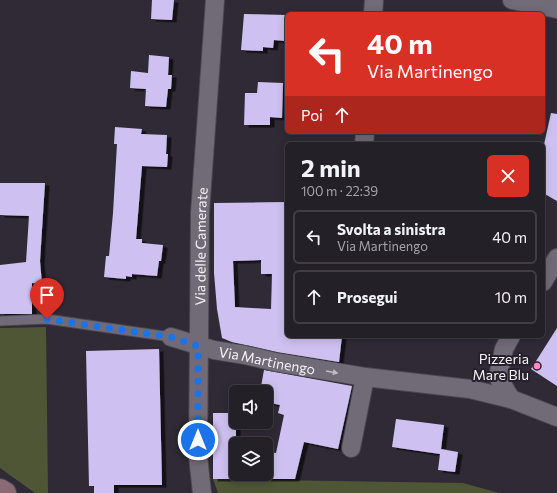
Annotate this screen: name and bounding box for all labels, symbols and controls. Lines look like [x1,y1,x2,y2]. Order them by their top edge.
text: 40 m [367,26,433,60]
icon: left [301,28,353,80]
text: Via Martinengo [367,60,493,82]
icon: ahead [331,104,353,126]
text: Poi [301,106,323,124]
text: 2 min [301,153,361,182]
button: close [487,155,529,197]
text: 100 m · 22:39 [301,183,378,199]
street label: Via delle Camerate [191,187,210,305]
text: Svolta a sinistra [337,220,446,238]
icon: left [303,226,325,248]
text: 40 m [492,228,527,246]
text: Via Martinengo [337,238,428,254]
pin [30,278,64,319]
icon: arrive [36,284,58,306]
icon: ahead [303,286,325,308]
text: Prosegui [337,288,397,306]
text: 10 m [495,288,527,306]
street label: Via Martinengo [218,342,317,377]
place label: Pizzeria Mare Blu [473,350,529,383]
marker: Pizzeria Mare Blu [532,361,542,371]
one-way arrow [326,369,338,375]
map controls [229,385,273,481]
button: sound [229,385,273,429]
position arrow [177,419,219,461]
button: layers [229,437,273,481]

